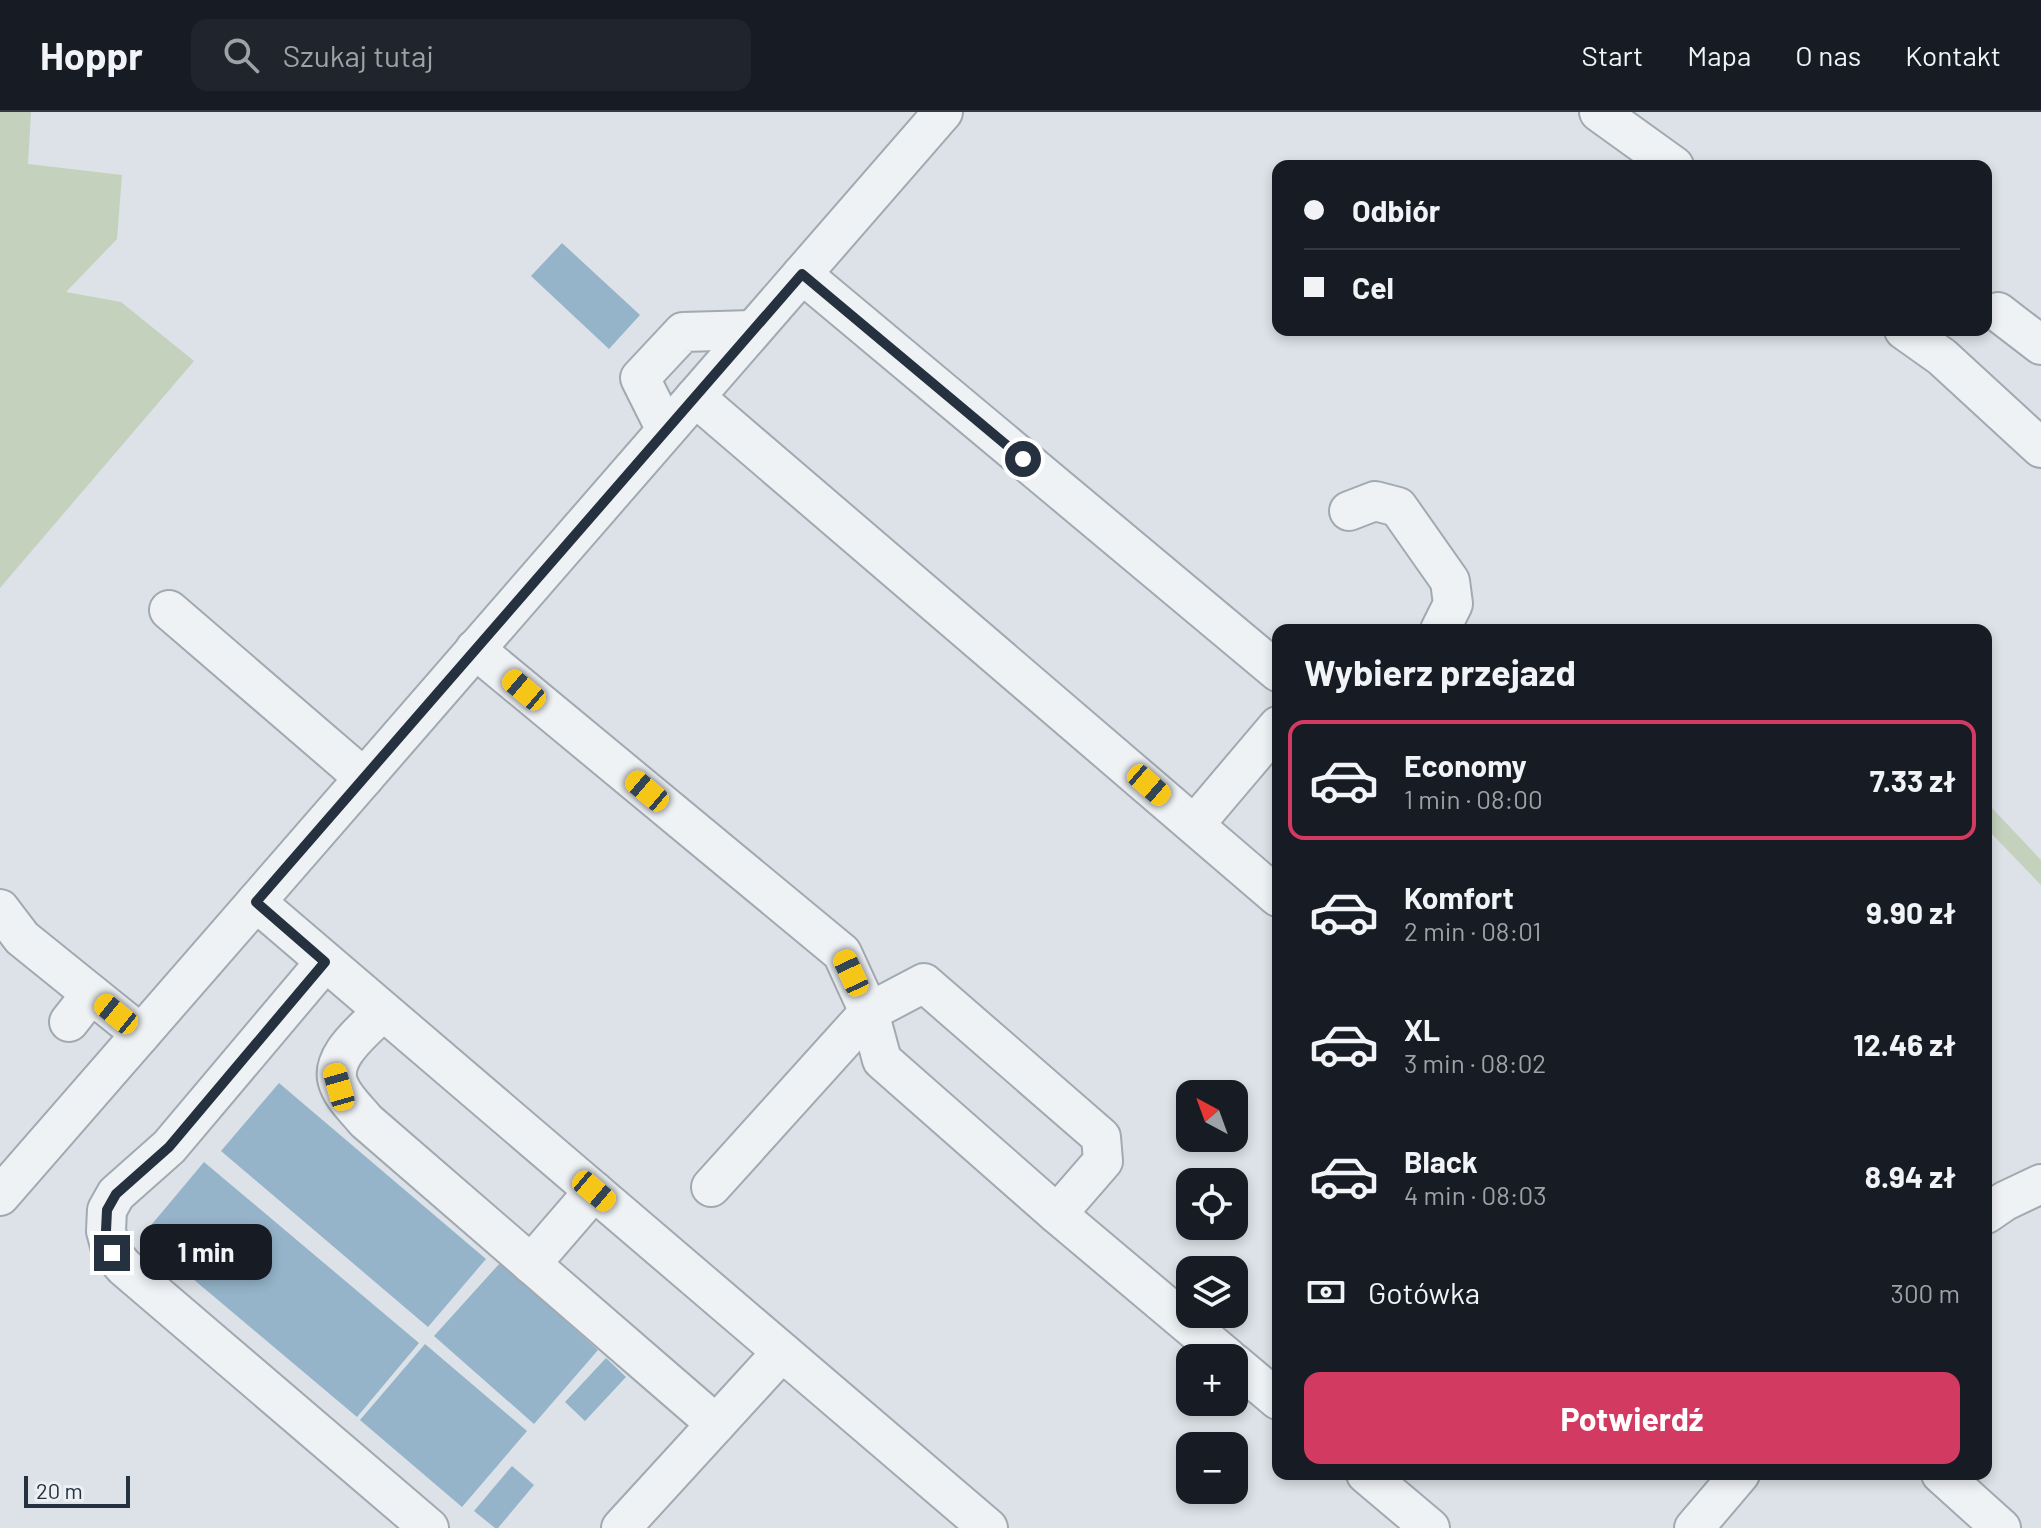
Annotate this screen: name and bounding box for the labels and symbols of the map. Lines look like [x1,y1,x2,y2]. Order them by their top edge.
route start [1005,441,1041,477]
car [498,665,550,715]
car [1123,760,1175,810]
car [621,766,673,816]
car [830,946,872,1000]
car [90,990,142,1038]
car [321,1061,357,1113]
north arrow [1176,1080,1248,1152]
car [568,1166,620,1216]
callout: 1 min [140,1225,272,1281]
route end [94,1235,130,1271]
scale bar [24,1472,130,1508]

